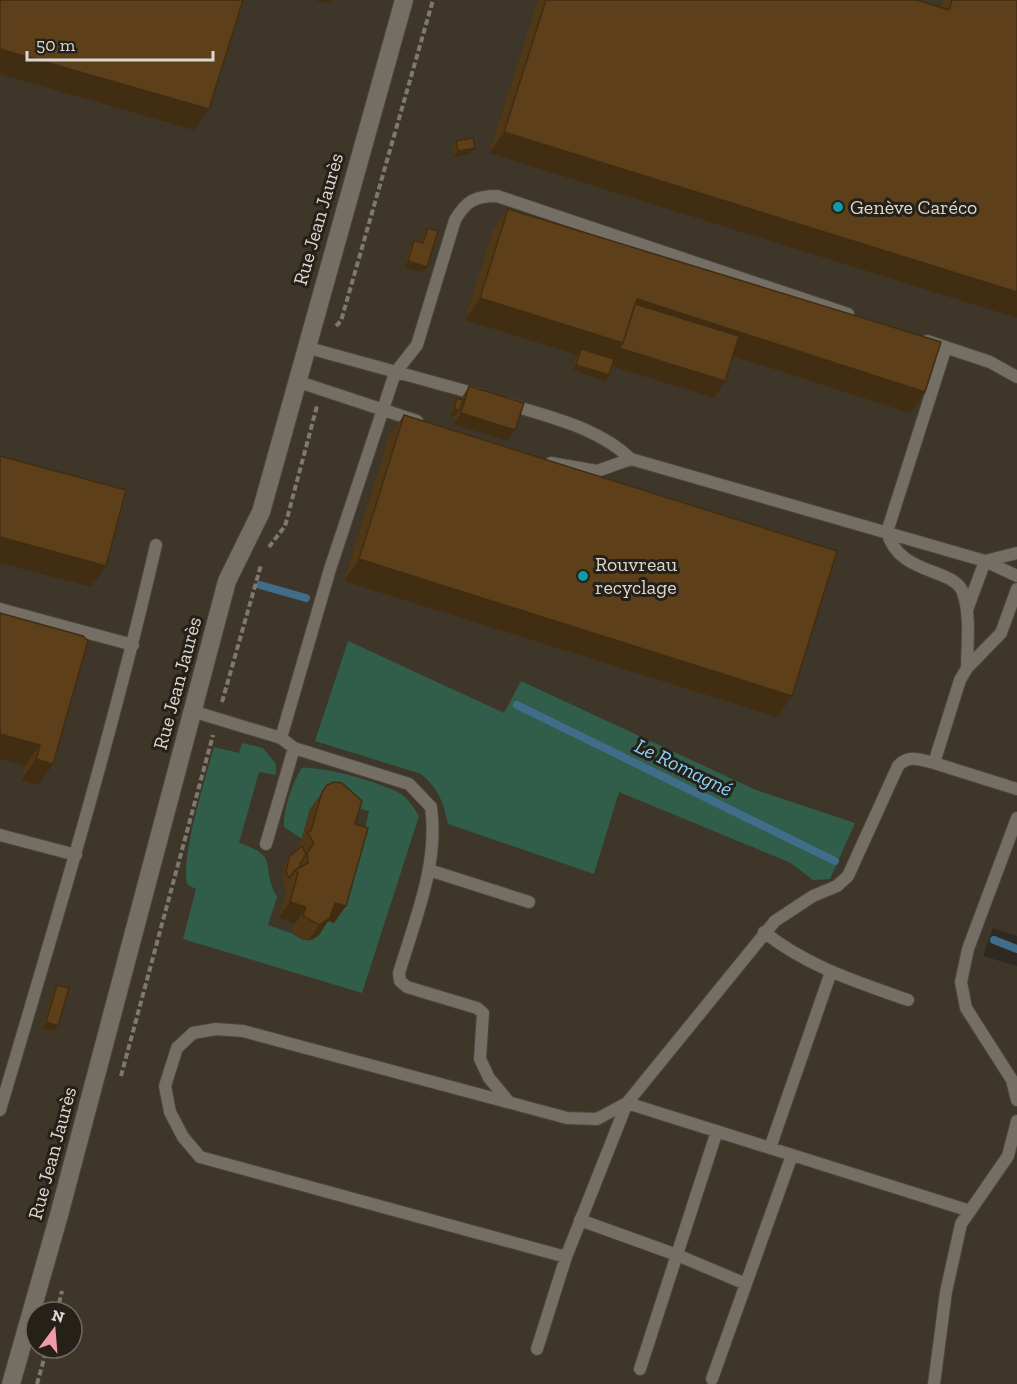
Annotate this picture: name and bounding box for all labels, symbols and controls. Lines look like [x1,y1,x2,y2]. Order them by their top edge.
scale bar [27,24,213,62]
text: 50 m [36,34,76,56]
street label: Rue Jean Jaurès [288,150,348,288]
place label: Genève Caréco [850,195,977,219]
marker: Genève Caréco [831,200,845,214]
place label: Rouvreau recyclage [595,552,677,599]
marker: Rouvreau recyclage [576,569,590,583]
street label: Rue Jean Jaurès [148,614,206,752]
water label: Le Romagné [631,733,737,801]
street label: Rue Jean Jaurès [23,1084,81,1222]
north arrow [24,1300,84,1360]
text: N [50,1305,66,1327]

